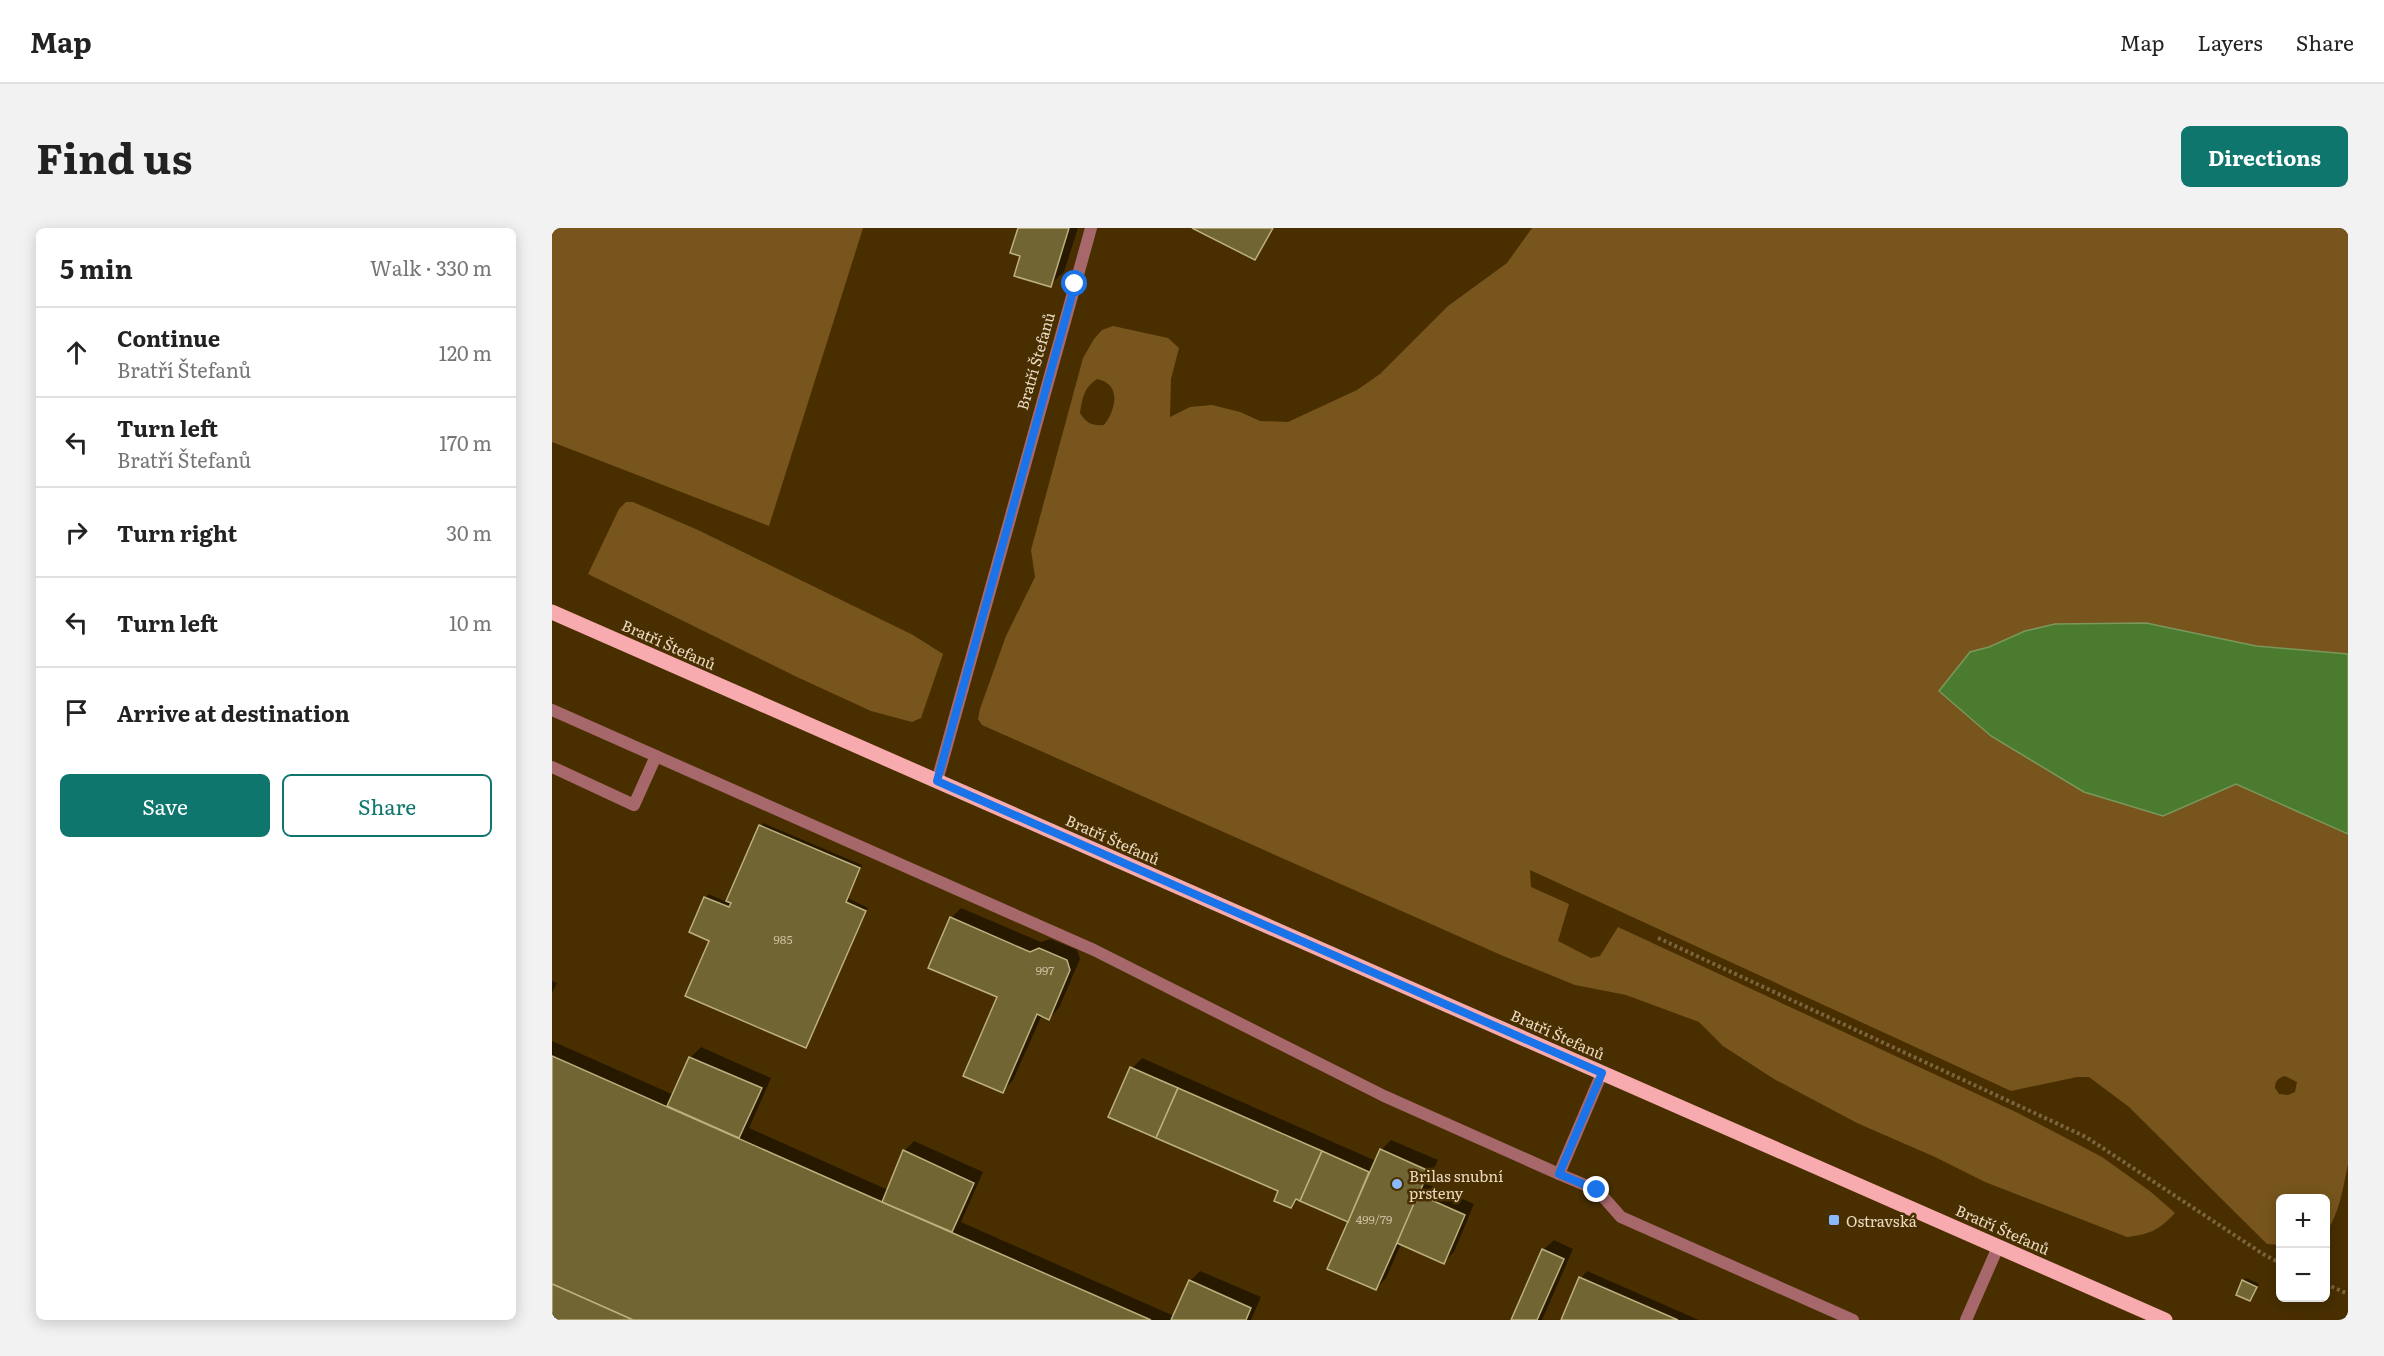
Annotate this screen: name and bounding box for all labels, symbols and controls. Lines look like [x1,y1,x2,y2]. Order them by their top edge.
text: Map [30,20,92,62]
text: Map [2120,26,2165,57]
text: Layers [2198,26,2263,57]
text: Share [2296,26,2354,57]
text: Find us [36,125,193,187]
button: Directions [2181,126,2348,187]
text: 5 min [60,248,133,287]
text: Walk · 330 m [370,252,492,282]
route start [1061,270,1087,296]
street label: Bratří Štefanů [1010,309,1060,413]
text: Continue [117,321,220,354]
icon: ahead [60,336,93,369]
text: 120 m [439,337,492,367]
text: Bratří Štefanů [117,354,251,384]
text: Turn left [117,411,218,444]
icon: left [60,426,93,459]
text: 170 m [439,427,492,457]
text: Bratří Štefanů [117,444,251,474]
icon: right [60,516,93,549]
text: Turn right [117,516,237,549]
text: 30 m [446,517,492,547]
icon: left [60,606,93,639]
text: Turn left [117,606,218,639]
text: 10 m [449,607,492,637]
street label: Bratří Štefanů [618,613,720,675]
icon: arrive [60,696,93,729]
text: Arrive at destination [117,696,350,729]
button: Save [60,774,270,837]
button: Share [282,774,492,837]
street label: Bratří Štefanů [1062,808,1164,870]
house number: 985 [774,930,792,948]
house number: 997 [1036,961,1054,979]
street label: Bratří Štefanů [1507,1003,1609,1065]
place label: Brilas snubní prsteny [1409,1164,1503,1204]
route end [1583,1176,1609,1202]
marker: Brilas snubní prsteny [1390,1177,1404,1191]
map controls [2276,1194,2330,1302]
button: + [2276,1194,2330,1248]
street label: Bratří Štefanů [1952,1198,2054,1260]
place label: Ostravská [1846,1209,1918,1232]
house number: 499/79 [1356,1210,1392,1228]
marker: Ostravská [1827,1213,1841,1227]
button: − [2276,1248,2330,1302]

